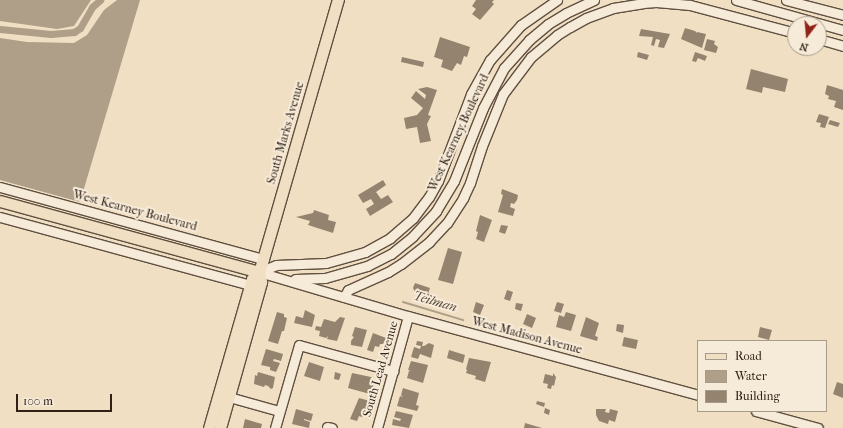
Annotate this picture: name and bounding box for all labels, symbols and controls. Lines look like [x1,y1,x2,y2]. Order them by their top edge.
north arrow [787,16,827,56]
text: N [798,40,810,54]
street label: West Kearney Boulevard [426,72,492,194]
street label: South Marks Avenue [264,80,308,186]
street label: West Kearney Boulevard [72,188,198,234]
water label: Teilman [411,288,459,316]
street label: West Madison Avenue [470,314,584,358]
street label: South Lead Avenue [360,319,402,419]
legend [697,340,827,412]
text: Road [735,349,762,363]
text: Water [735,369,767,383]
scale bar [18,386,114,412]
text: Building [735,389,780,403]
text: 100 m [23,394,53,408]

